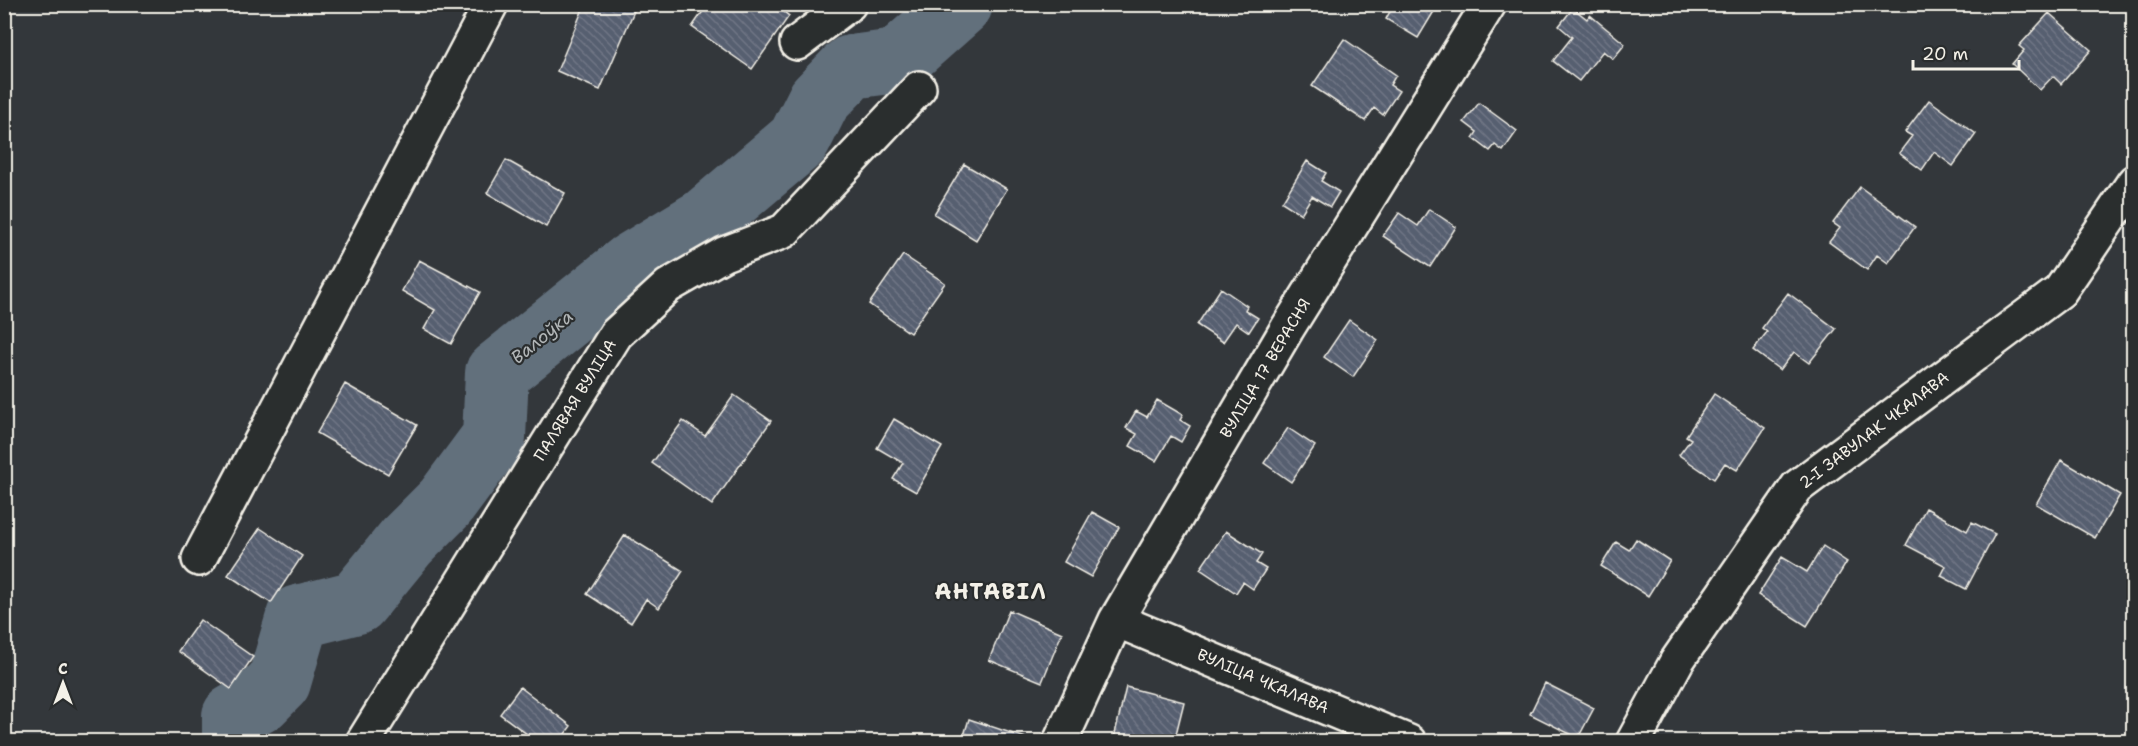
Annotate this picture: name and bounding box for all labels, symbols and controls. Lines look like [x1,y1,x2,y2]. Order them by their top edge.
scale bar [1913,33,2020,71]
text: 20 m [1922,42,1968,66]
street label: ВУЛІЦА 17 ВЕРАСНЯ [1215,294,1315,442]
water label: Валоўка [506,305,578,369]
street label: ПАЛЯВАЯ ВУЛІЦА [529,335,621,465]
street label: 2-І ЗАВУЛАК ЧКАЛАВА [1795,367,1953,493]
district label: АНТАВІЛ [934,577,1048,606]
street label: ВУЛІЦА ЧКАЛАВА [1194,644,1332,718]
north arrow [33,653,93,713]
text: С [58,658,68,679]

